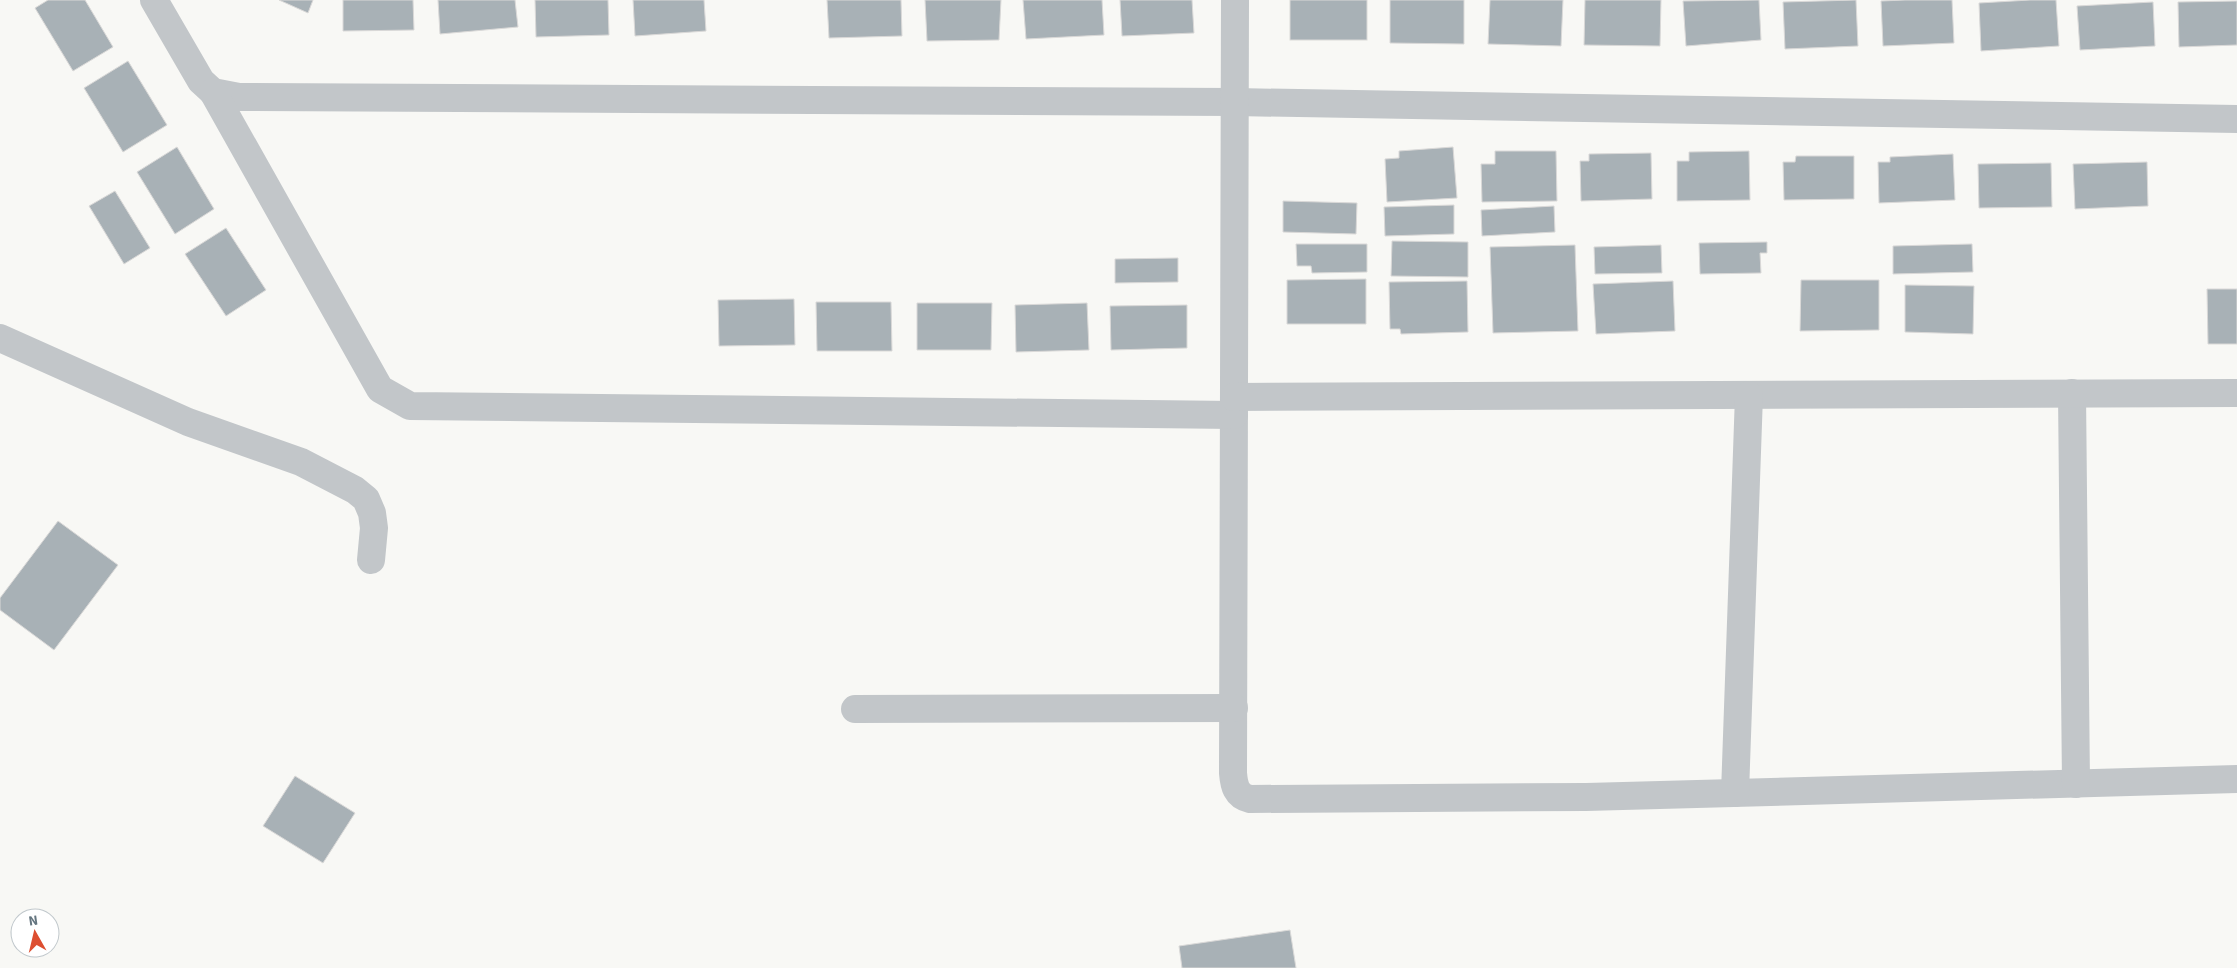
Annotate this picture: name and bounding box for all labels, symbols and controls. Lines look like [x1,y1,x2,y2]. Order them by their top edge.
north arrow [10,908,60,958]
text: N [27,911,39,932]

